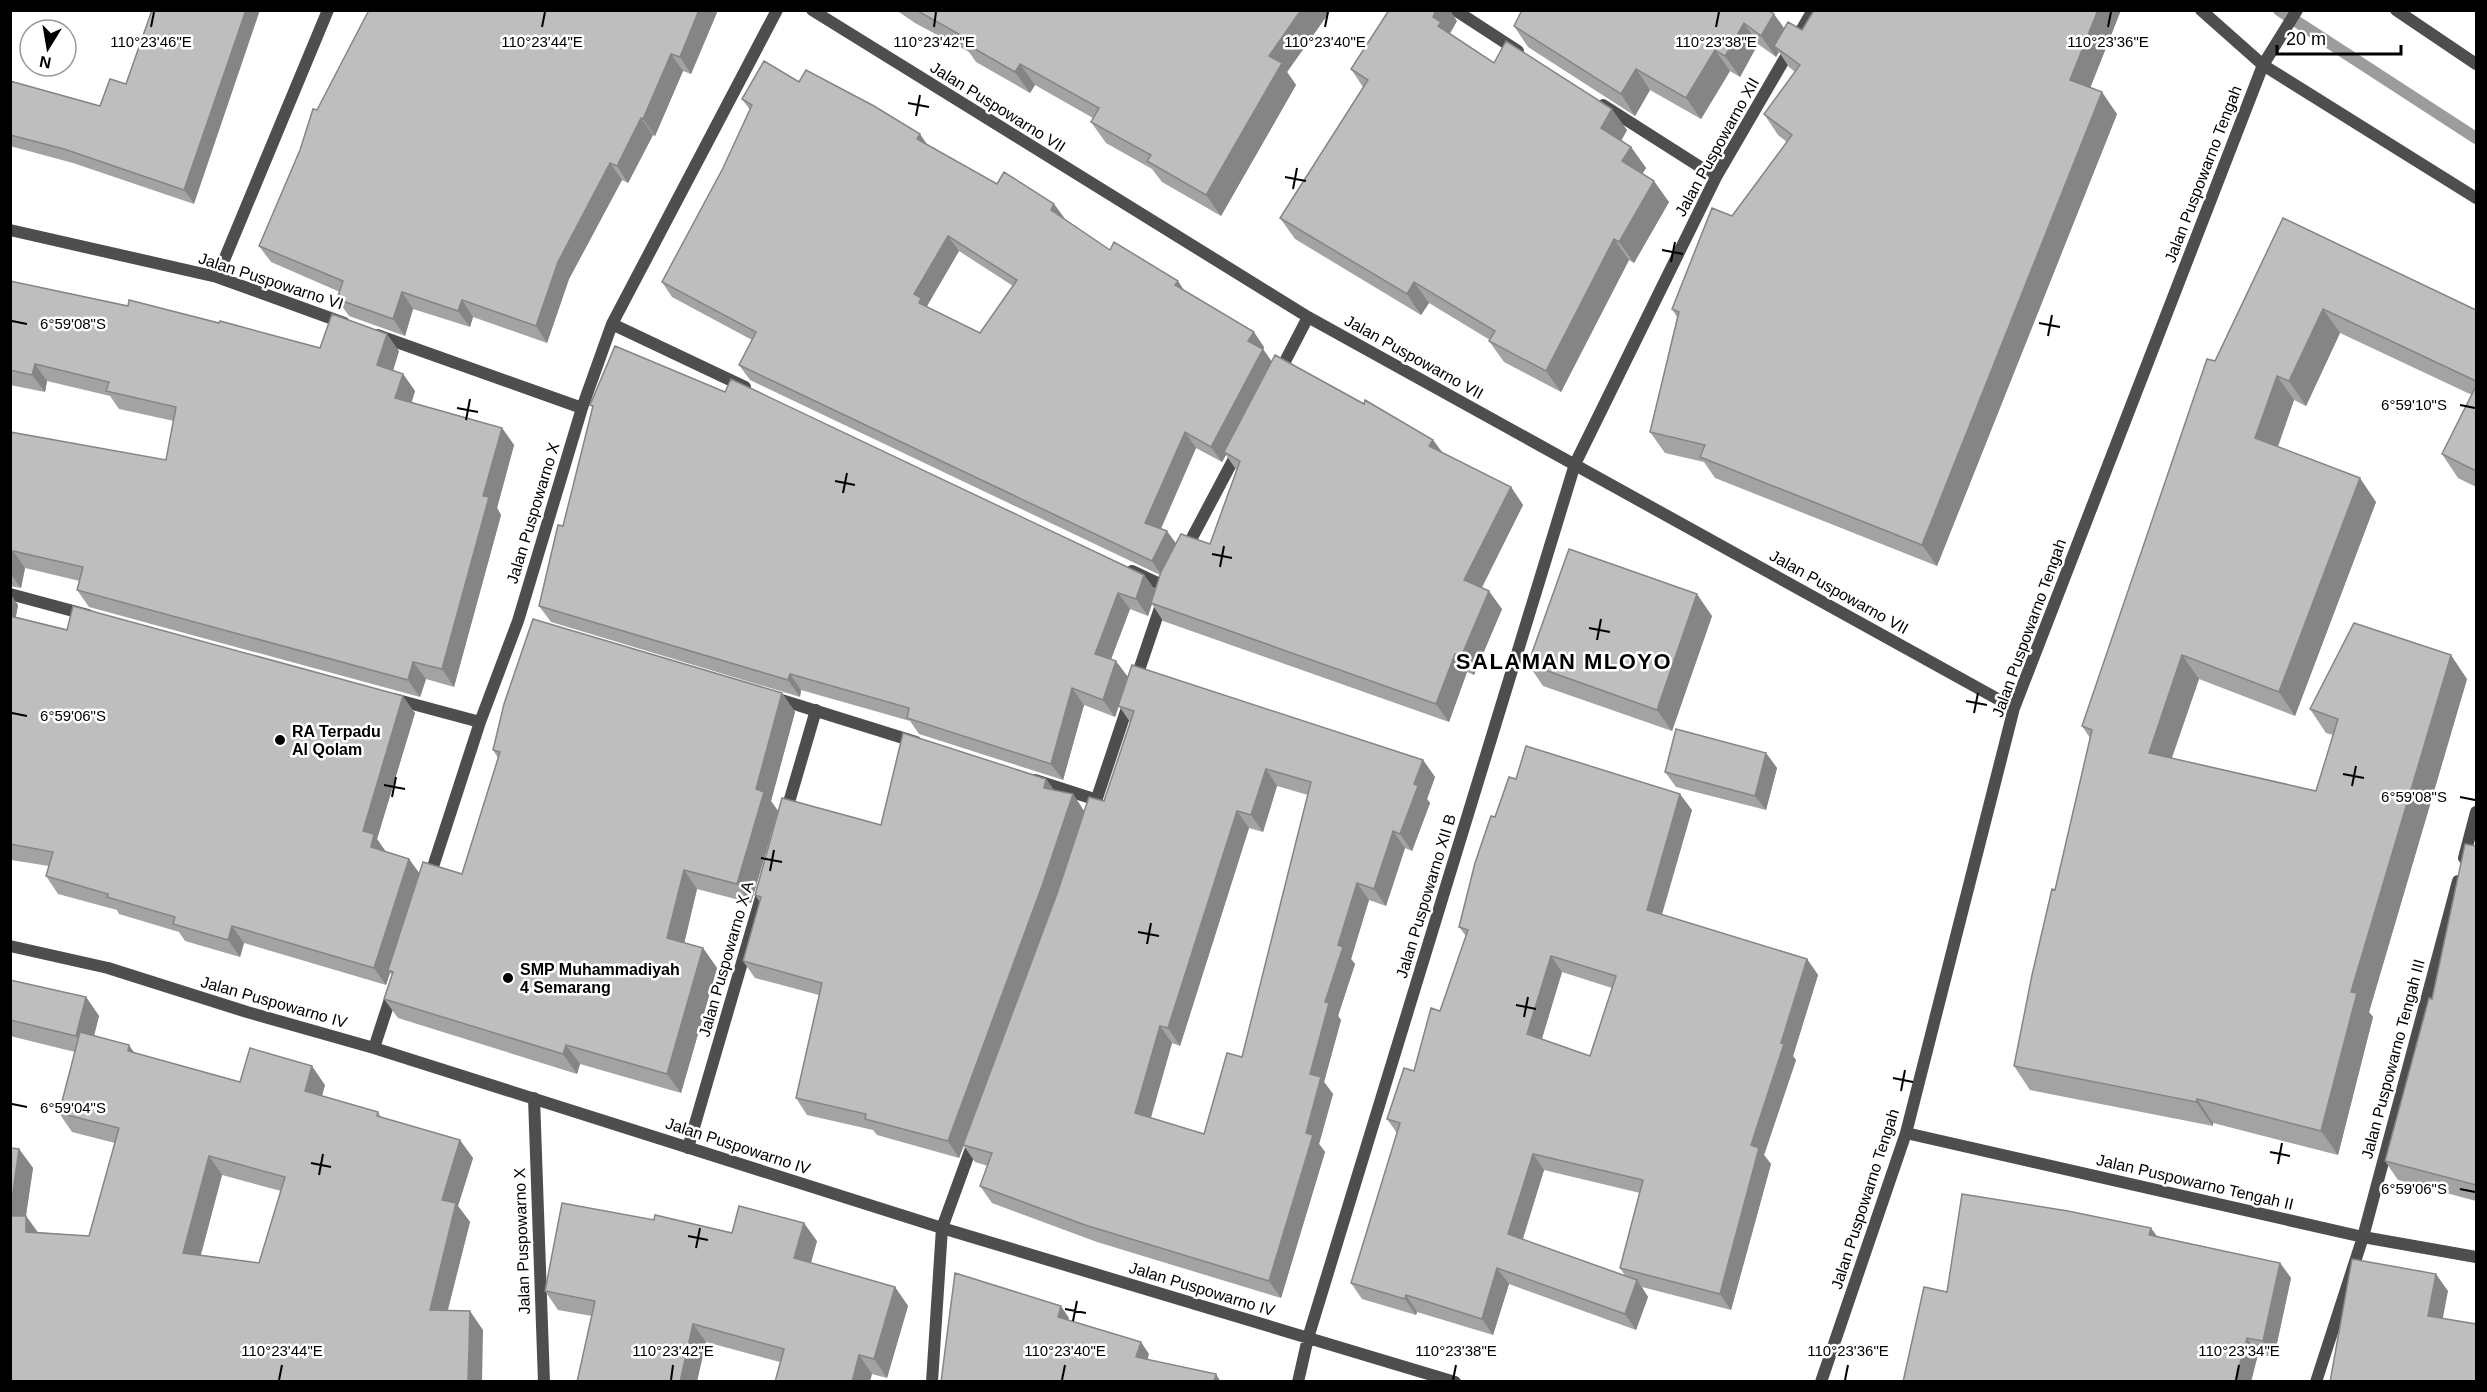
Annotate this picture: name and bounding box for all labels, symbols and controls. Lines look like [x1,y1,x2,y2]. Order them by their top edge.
north arrow [18,18,78,78]
scale bar [2277,18,2402,56]
text: 20 m [2286,29,2326,49]
text: 110°23'46"E [110,33,192,50]
text: 110°23'44"E [501,33,583,50]
text: 110°23'42"E [893,33,975,50]
text: 110°23'40"E [1284,33,1366,50]
text: 110°23'38"E [1675,33,1757,50]
text: 110°23'36"E [2067,33,2149,50]
text: N [38,53,53,72]
street label: Jalan Puspowarno VII [927,59,1069,155]
street label: Jalan Puspowarno XII [1672,75,1762,219]
street label: Jalan Puspowarno Tengah [2161,83,2245,265]
street label: Jalan Puspowarno VI [196,250,346,312]
street label: Jalan Puspowarno VII [1342,312,1486,402]
text: 6°59'08"S [40,315,106,332]
text: 6°59'10"S [2381,396,2447,413]
street label: Jalan Puspowarno X [503,440,563,586]
street label: Jalan Puspowarno Tengah [1989,537,2069,719]
street label: Jalan Puspowarno VII [1767,547,1911,637]
district label: SALAMAN MLOYO [1456,649,1672,674]
text: 6°59'06"S [40,707,106,724]
place label: RA Terpadu Al Qolam [292,723,381,758]
marker: RA Terpadu Al Qolam [273,733,287,747]
text: 6°59'08"S [2381,788,2447,805]
street label: Jalan Puspowarno XII B [1393,812,1459,980]
street label: Jalan Puspowarno X A [696,879,756,1039]
street label: Jalan Puspowarno Tengah III [2358,957,2428,1161]
place label: SMP Muhammadiyah 4 Semarang [520,961,680,996]
marker: SMP Muhammadiyah 4 Semarang [501,971,515,985]
street label: Jalan Puspowarno IV [199,973,349,1031]
text: 6°59'04"S [40,1099,106,1116]
street label: Jalan Puspowarno Tengah [1828,1107,1902,1291]
street label: Jalan Puspowarno IV [663,1115,813,1178]
street label: Jalan Puspowarno Tengah II [2095,1151,2295,1213]
street label: Jalan Puspowarno X [511,1167,533,1315]
text: 6°59'06"S [2381,1180,2447,1197]
street label: Jalan Puspowarno IV [1127,1259,1277,1319]
text: 110°23'44"E [241,1342,323,1359]
text: 110°23'42"E [632,1342,714,1359]
text: 110°23'40"E [1024,1342,1106,1359]
text: 110°23'38"E [1415,1342,1497,1359]
text: 110°23'36"E [1807,1342,1889,1359]
text: 110°23'34"E [2198,1342,2280,1359]

